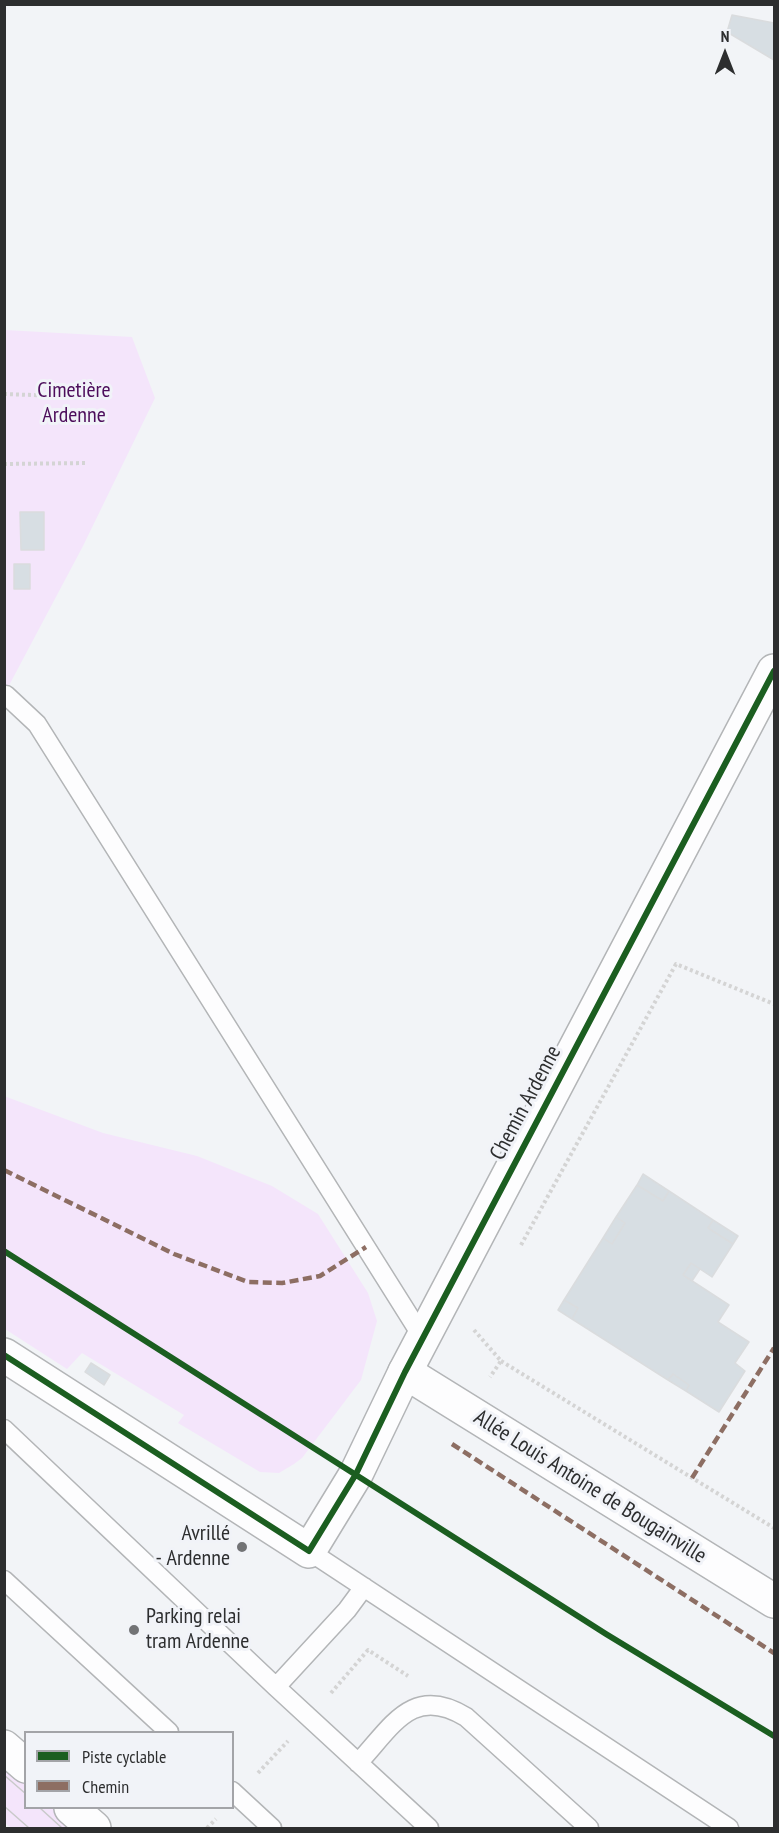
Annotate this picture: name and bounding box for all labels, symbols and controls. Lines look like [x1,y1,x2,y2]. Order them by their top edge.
north arrow [695,24,755,84]
text: N [721,26,729,46]
park label: Cimetière Ardenne [37,378,111,430]
street label: Chemin Ardenne [485,1041,567,1165]
street label: Allée Louis Antoine de Bougainville [469,1405,711,1569]
place label: Avrillé - Ardenne [155,1521,230,1572]
marker: Avrillé - Ardenne [235,1540,249,1554]
place label: Parking relai tram Ardenne [146,1604,249,1656]
marker: Parking relai tram Ardenne [127,1623,141,1637]
legend [24,1731,234,1809]
text: Piste cyclable [82,1745,166,1768]
text: Chemin [82,1775,129,1798]

